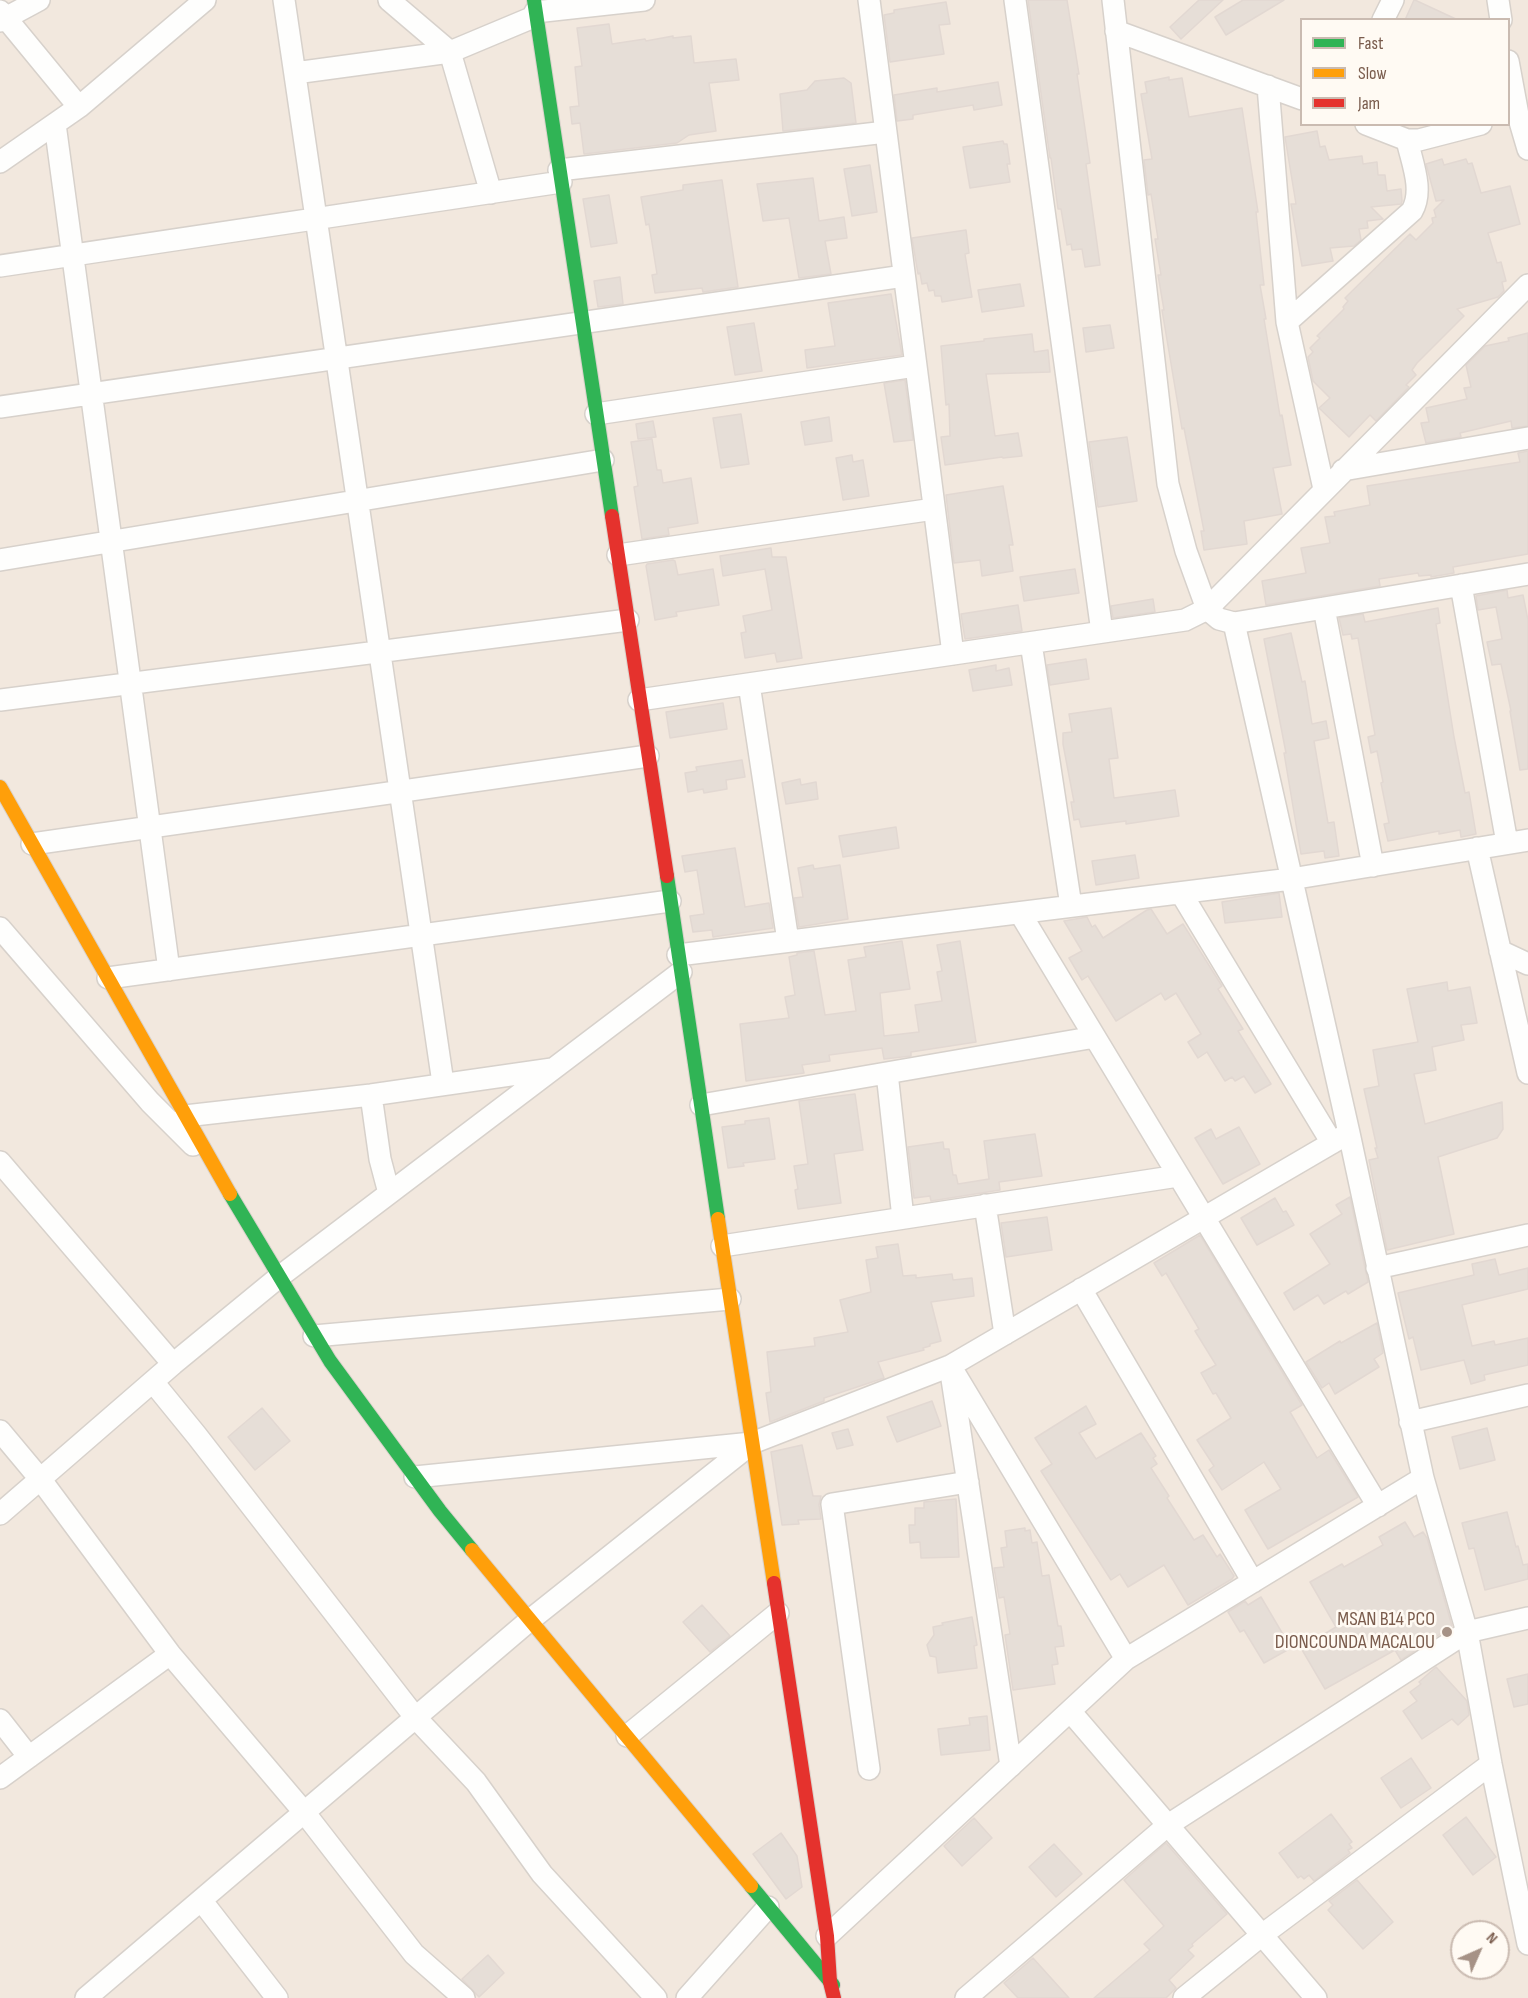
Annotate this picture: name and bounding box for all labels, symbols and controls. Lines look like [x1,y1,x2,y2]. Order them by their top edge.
legend [1300,18,1510,126]
text: Fast [1358,33,1383,54]
text: Slow [1358,63,1387,84]
text: Jam [1358,93,1380,114]
place label: MSAN B14 PCO DIONCOUNDA MACALOU [1275,1608,1435,1655]
marker: MSAN B14 PCO DIONCOUNDA MACALOU [1440,1625,1454,1639]
north arrow [1450,1920,1510,1980]
text: N [1482,1929,1501,1948]

